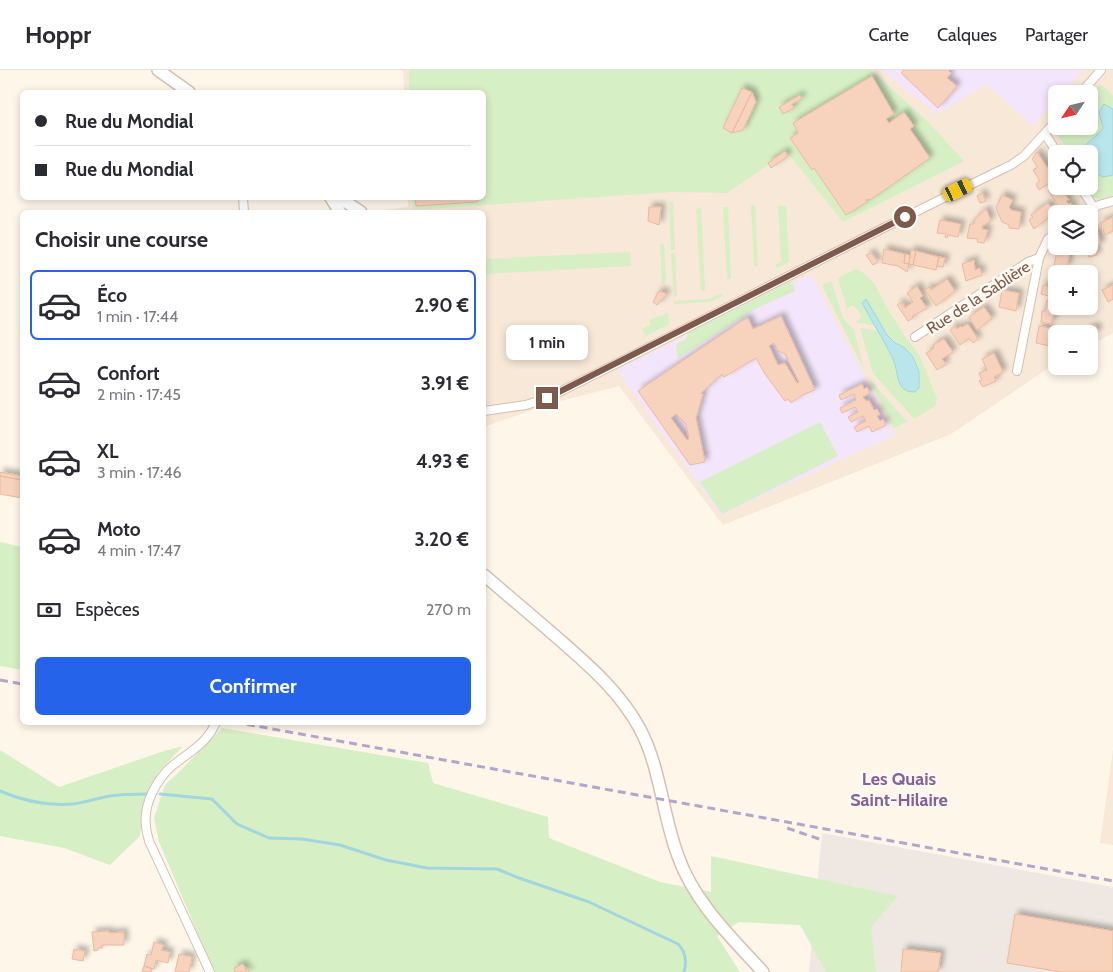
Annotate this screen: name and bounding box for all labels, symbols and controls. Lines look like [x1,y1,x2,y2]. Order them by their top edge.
text: Hoppr [25,20,91,49]
text: Carte [868,24,909,46]
text: Calques [937,24,997,46]
text: Partager [1025,24,1088,46]
north arrow [1048,85,1098,135]
map controls [1048,85,1098,375]
text: Rue du Mondial [65,110,194,133]
button: locate [1048,145,1098,195]
text: Rue du Mondial [65,158,194,181]
car [941,177,974,203]
button: layers [1048,205,1098,255]
route start [894,206,916,228]
text: Choisir une course [35,226,208,253]
street label: Rue de la Sablière [923,257,1034,338]
button: + [1048,265,1098,315]
icon: car [37,283,82,328]
text: Éco [97,284,127,307]
text: 2.90 € [414,294,469,317]
text: 1 min · 17:44 [97,307,178,326]
callout: 1 min [506,325,588,360]
button: − [1048,325,1098,375]
text: 1 min [529,333,565,352]
icon: car [37,361,82,406]
text: Confort [97,362,160,385]
text: 3.91 € [421,372,469,395]
text: 2 min · 17:45 [97,385,181,404]
route end [536,387,558,409]
icon: car [37,439,82,484]
text: XL [97,440,118,463]
text: 4.93 € [416,450,469,473]
text: 3 min · 17:46 [97,463,182,482]
icon: car [37,517,82,562]
text: Moto [97,518,141,541]
text: 3.20 € [415,528,469,551]
text: 4 min · 17:47 [97,541,181,560]
icon: cash [35,596,63,624]
text: Espèces [75,598,140,621]
text: 270 m [426,600,471,619]
button: Confirmer [35,657,471,715]
district label: Les Quais Saint-Hilaire [850,768,948,811]

